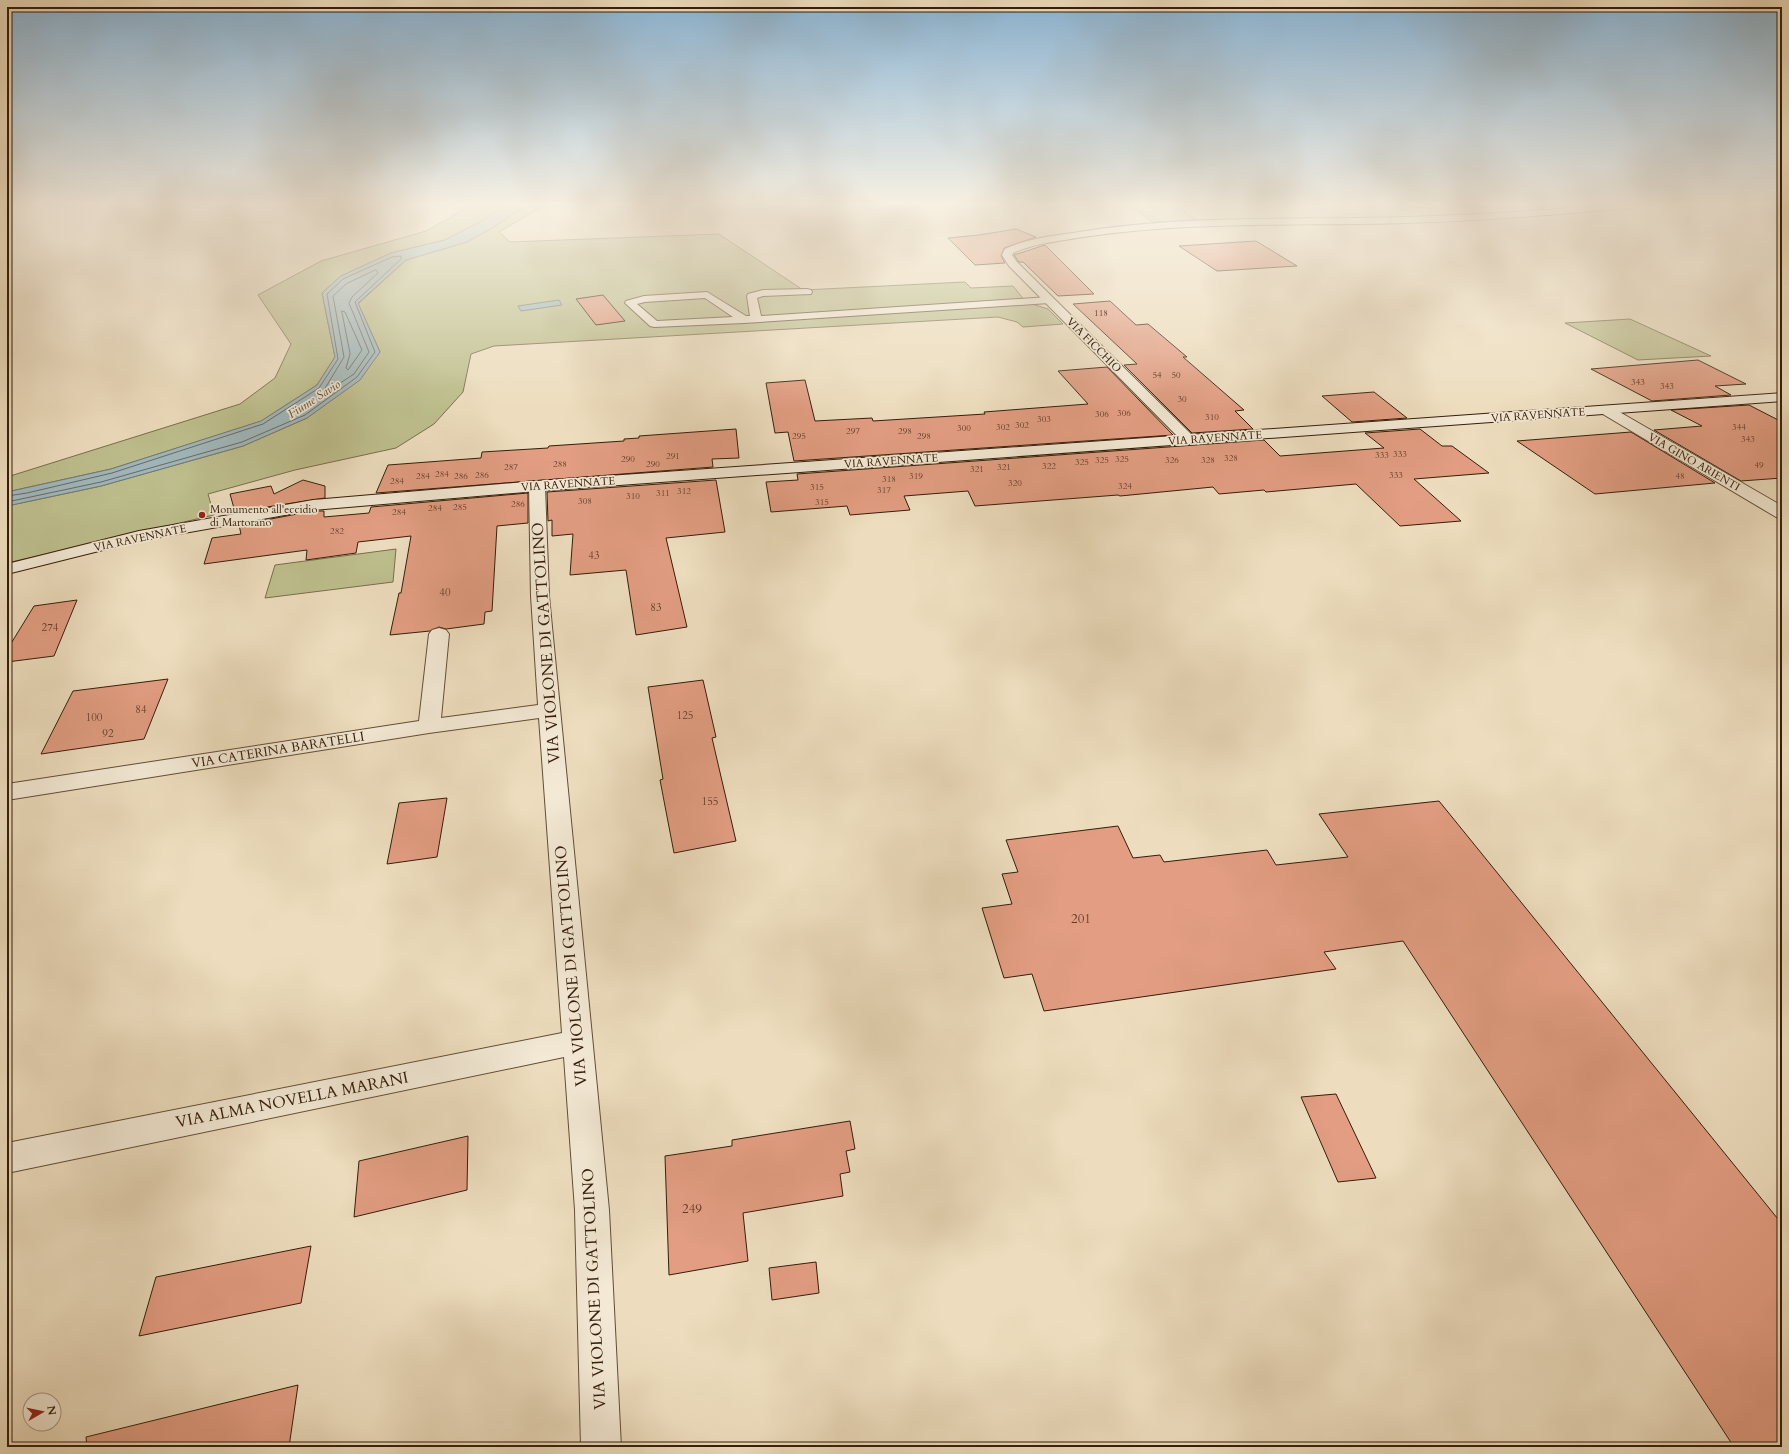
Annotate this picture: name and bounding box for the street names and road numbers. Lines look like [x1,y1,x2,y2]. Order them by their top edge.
street label: VIA FICCHIO [1063,314,1125,376]
street label: VIA RAVENNATE [1490,404,1586,426]
street label: VIA RAVENNATE [1167,427,1263,449]
street label: VIA GINO ARIENTI [1645,429,1743,495]
street label: VIA RAVENNATE [843,450,939,472]
street label: VIA RAVENNATE [520,473,616,495]
street label: VIA RAVENNATE [92,521,188,555]
street label: VIA VIOLONE DI GATTOLINO [527,522,565,764]
street label: VIA CATERINA BARATELLI [190,727,366,773]
street label: VIA VIOLONE DI GATTOLINO [549,845,593,1087]
street label: VIA ALMA NOVELLA MARANI [174,1067,410,1133]
street label: VIA VIOLONE DI GATTOLINO [577,1168,611,1410]

